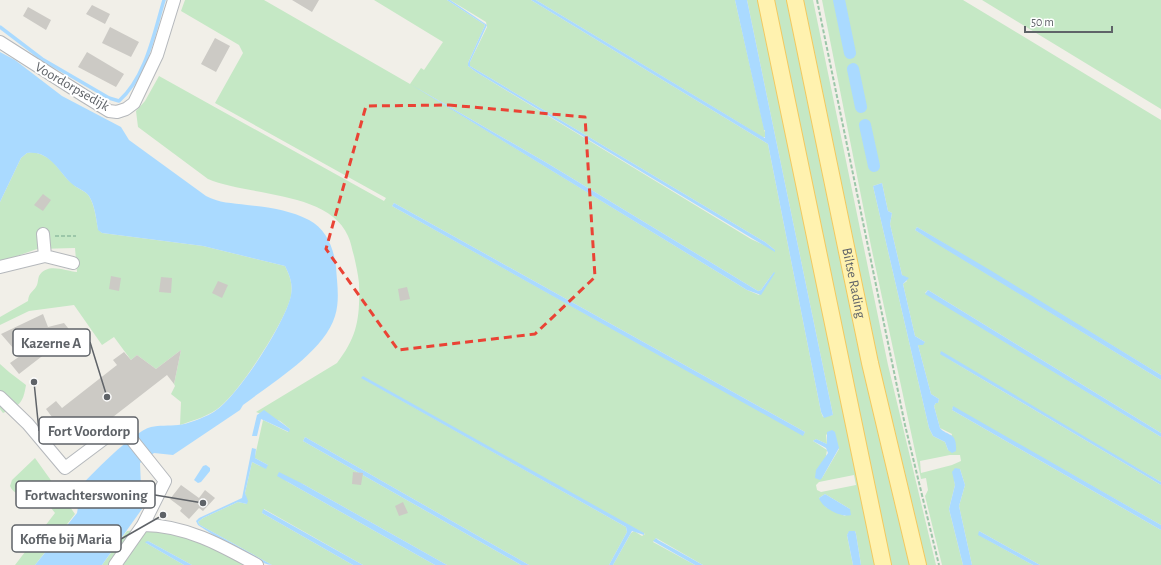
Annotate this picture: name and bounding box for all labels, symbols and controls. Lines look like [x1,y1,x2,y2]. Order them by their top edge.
scale bar [1025,8,1112,34]
text: 50 m [1031,16,1054,28]
street label: Voordorpsedijk [32,60,112,114]
street label: Biltse Rading [839,247,868,320]
callout: Kazerne A [13,329,90,356]
text: Kazerne A [21,336,81,351]
callout: Fort Voordorp [39,417,138,444]
text: Fort Voordorp [48,424,131,439]
callout: Fortwachterswoning [16,481,155,508]
text: Fortwachterswoning [24,488,148,503]
callout: Koffie bij Maria [12,525,121,552]
text: Koffie bij Maria [20,532,112,547]

